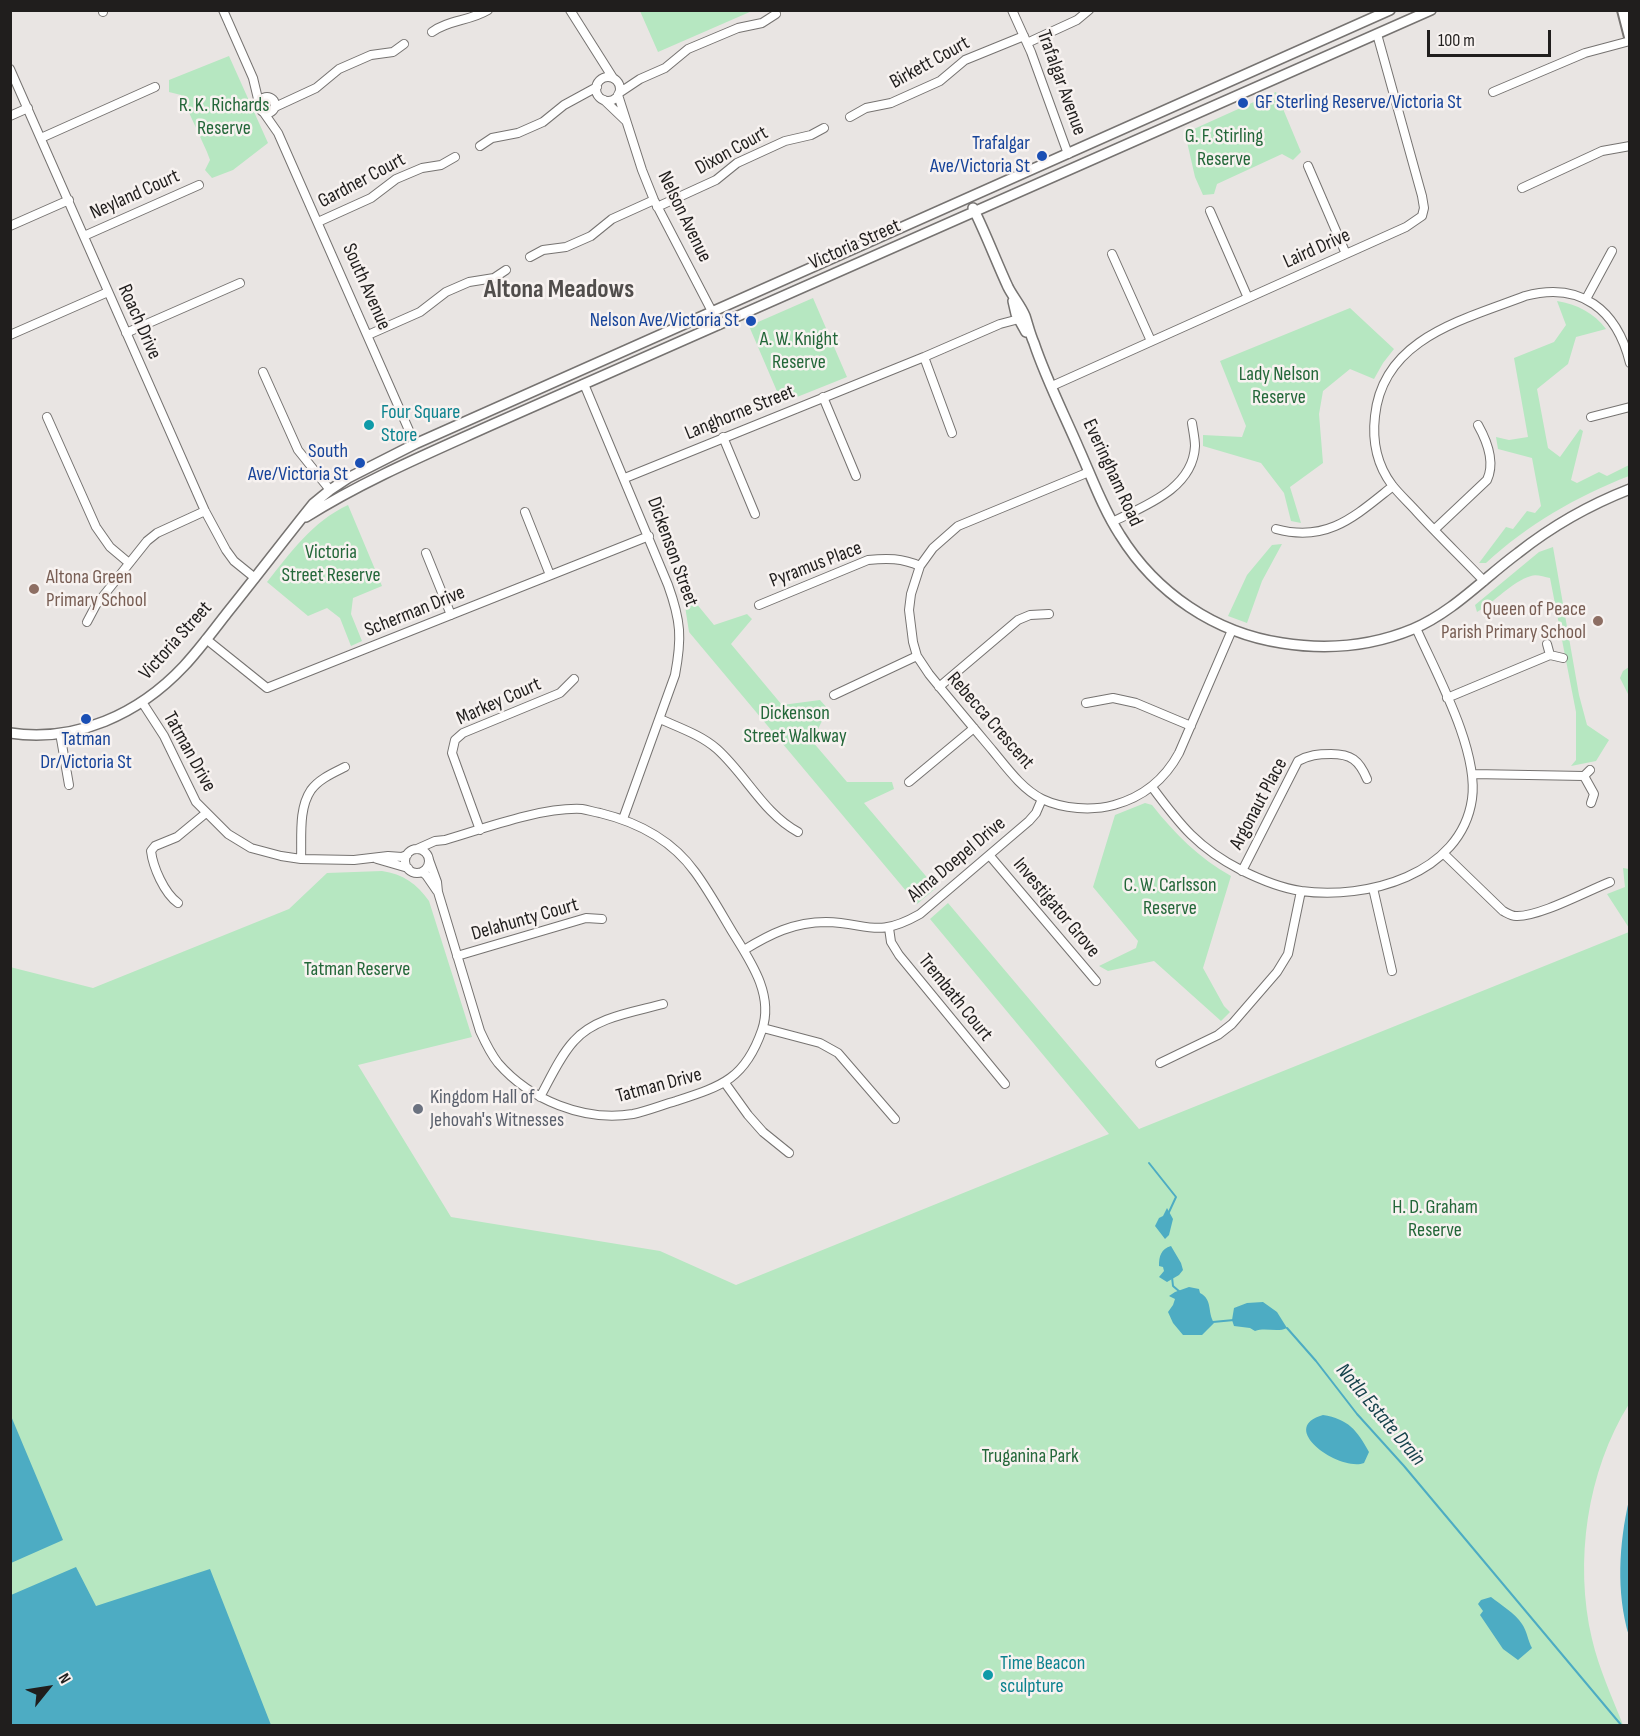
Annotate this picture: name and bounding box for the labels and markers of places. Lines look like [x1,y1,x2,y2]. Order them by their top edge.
place label: GF Sterling Reserve/Victoria St [1255,91,1462,115]
marker: GF Sterling Reserve/Victoria St [1236,96,1250,110]
place label: Trafalgar Ave/Victoria St [930,132,1030,179]
marker: Trafalgar Ave/Victoria St [1035,149,1049,163]
place label: Nelson Ave/Victoria St [590,309,739,333]
marker: Nelson Ave/Victoria St [744,314,758,328]
place label: Four Square Store [381,401,460,448]
marker: Four Square Store [362,418,376,432]
place label: South Ave/Victoria St [248,440,348,487]
marker: South Ave/Victoria St [353,456,367,470]
place label: Altona Green Primary School [46,566,147,613]
marker: Altona Green Primary School [27,582,41,596]
place label: Queen of Peace Parish Primary School [1441,598,1586,645]
marker: Queen of Peace Parish Primary School [1591,614,1605,628]
marker: Tatman Dr/Victoria St [79,712,93,726]
place label: Tatman Dr/Victoria St [40,728,132,775]
place label: Kingdom Hall of Jehovah's Witnesses [430,1086,564,1133]
marker: Kingdom Hall of Jehovah's Witnesses [411,1102,425,1116]
place label: Time Beacon sculpture [1000,1652,1085,1699]
marker: Time Beacon sculpture [981,1668,995,1682]

